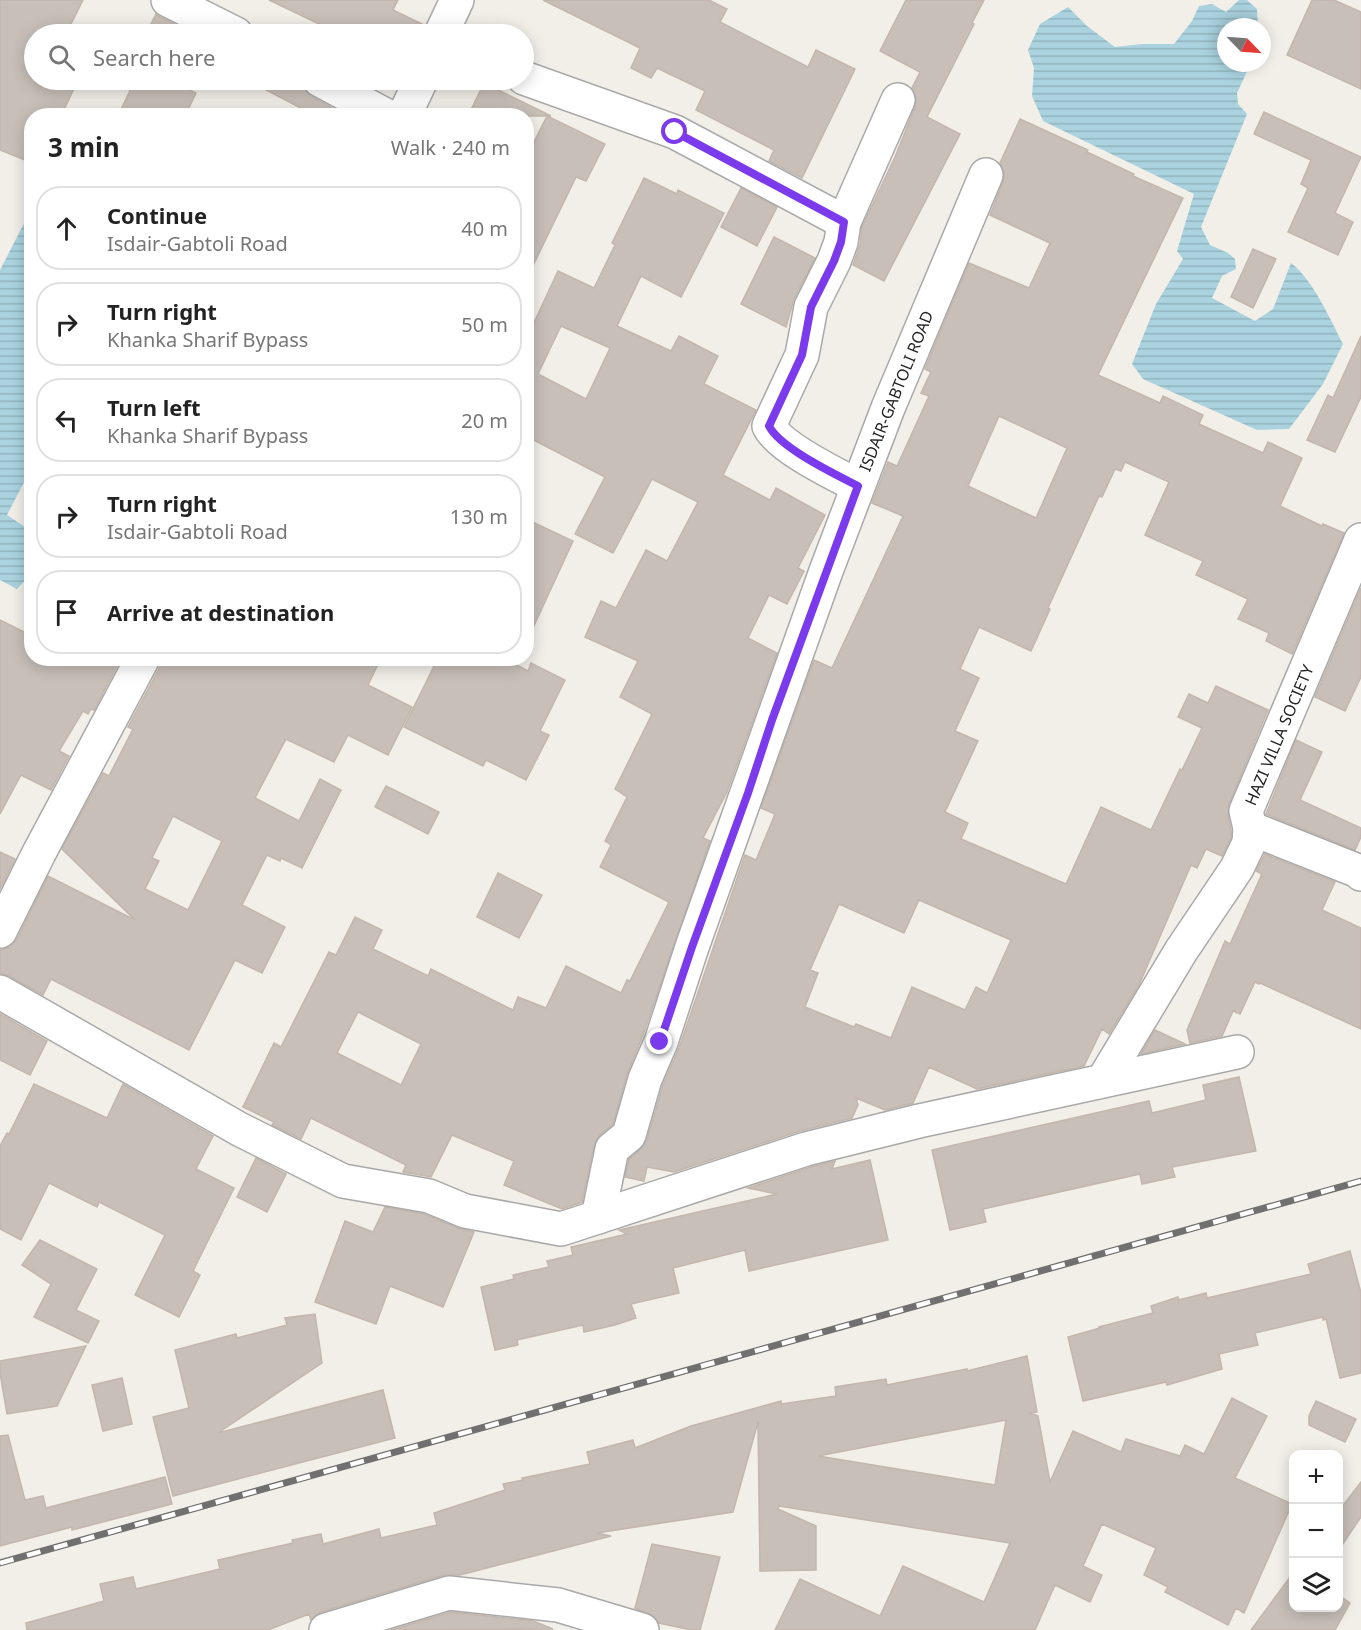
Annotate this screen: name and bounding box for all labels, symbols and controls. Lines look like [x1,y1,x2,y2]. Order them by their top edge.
north arrow [1217,18,1271,72]
search box [24,24,534,90]
icon: search [45,41,78,74]
text: Search here [93,42,215,72]
route start [661,118,687,144]
text: 3 min [48,129,120,165]
text: Walk · 240 m [391,134,510,161]
text: Continue [107,200,207,230]
icon: ahead [50,212,83,245]
text: 40 m [461,215,508,242]
text: Isdair-Gabtoli Road [107,230,288,257]
text: Turn right [107,296,217,326]
street label: ISDAIR-GABTOLI ROAD [854,307,938,475]
icon: right [50,308,83,341]
text: 50 m [461,311,508,338]
text: Khanka Sharif Bypass [107,326,308,353]
text: Turn left [107,392,201,422]
icon: left [50,404,83,437]
text: 20 m [461,407,508,434]
text: Khanka Sharif Bypass [107,422,308,449]
text: Turn right [107,488,217,518]
icon: right [50,500,83,533]
text: 130 m [450,503,508,530]
text: Isdair-Gabtoli Road [107,518,288,545]
icon: arrive [50,596,83,629]
text: Arrive at destination [107,597,334,627]
street label: HAZI VILLA SOCIETY [1239,661,1319,809]
route end [646,1028,672,1054]
map controls [1289,1450,1343,1612]
button: + [1289,1450,1343,1504]
button: − [1289,1504,1343,1558]
button: layers [1289,1558,1343,1612]

